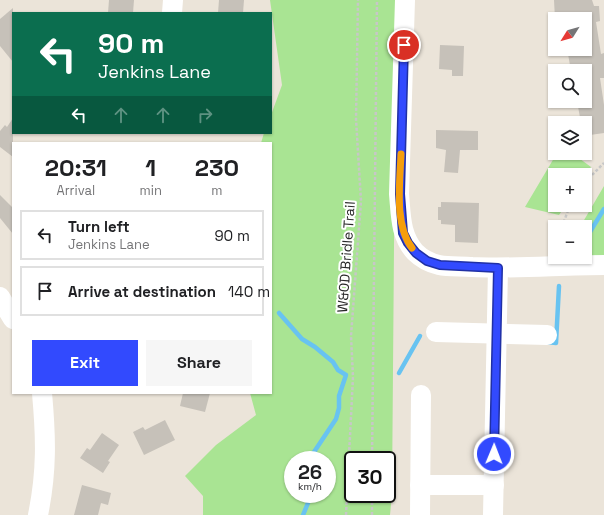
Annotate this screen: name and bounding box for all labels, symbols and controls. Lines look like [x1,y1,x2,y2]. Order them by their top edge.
north arrow [548,12,592,56]
map controls [548,12,592,264]
text: 90 m [98,25,164,61]
icon: left [32,28,84,80]
pin [387,28,421,62]
icon: arrive [393,34,415,56]
text: Jenkins Lane [98,60,211,83]
button: search [548,64,592,108]
icon: left [68,104,90,126]
icon: ahead [110,104,132,126]
icon: ahead [152,104,174,126]
icon: right [194,104,216,126]
button: layers [548,116,592,160]
text: 20:31 [45,152,107,183]
text: 1 [145,152,156,183]
text: 230 [195,152,239,183]
button: + [548,168,592,212]
text: Arrival [56,182,95,199]
text: min [140,182,162,199]
text: m [211,182,223,199]
street label: W&OD Bridle Trail [333,201,359,313]
text: Turn left [68,217,130,236]
button: − [548,220,592,264]
icon: left [34,224,56,246]
text: 90 m [214,226,250,245]
text: Jenkins Lane [68,236,150,253]
icon: arrive [34,280,56,302]
text: Arrive at destination [68,282,216,301]
text: 140 m [228,282,270,301]
button: Exit [32,340,138,386]
button: Share [146,340,252,386]
position arrow [473,433,515,475]
speed limit sign: 30 [344,451,396,503]
text: 26 [298,459,322,485]
text: km/h [298,480,322,493]

